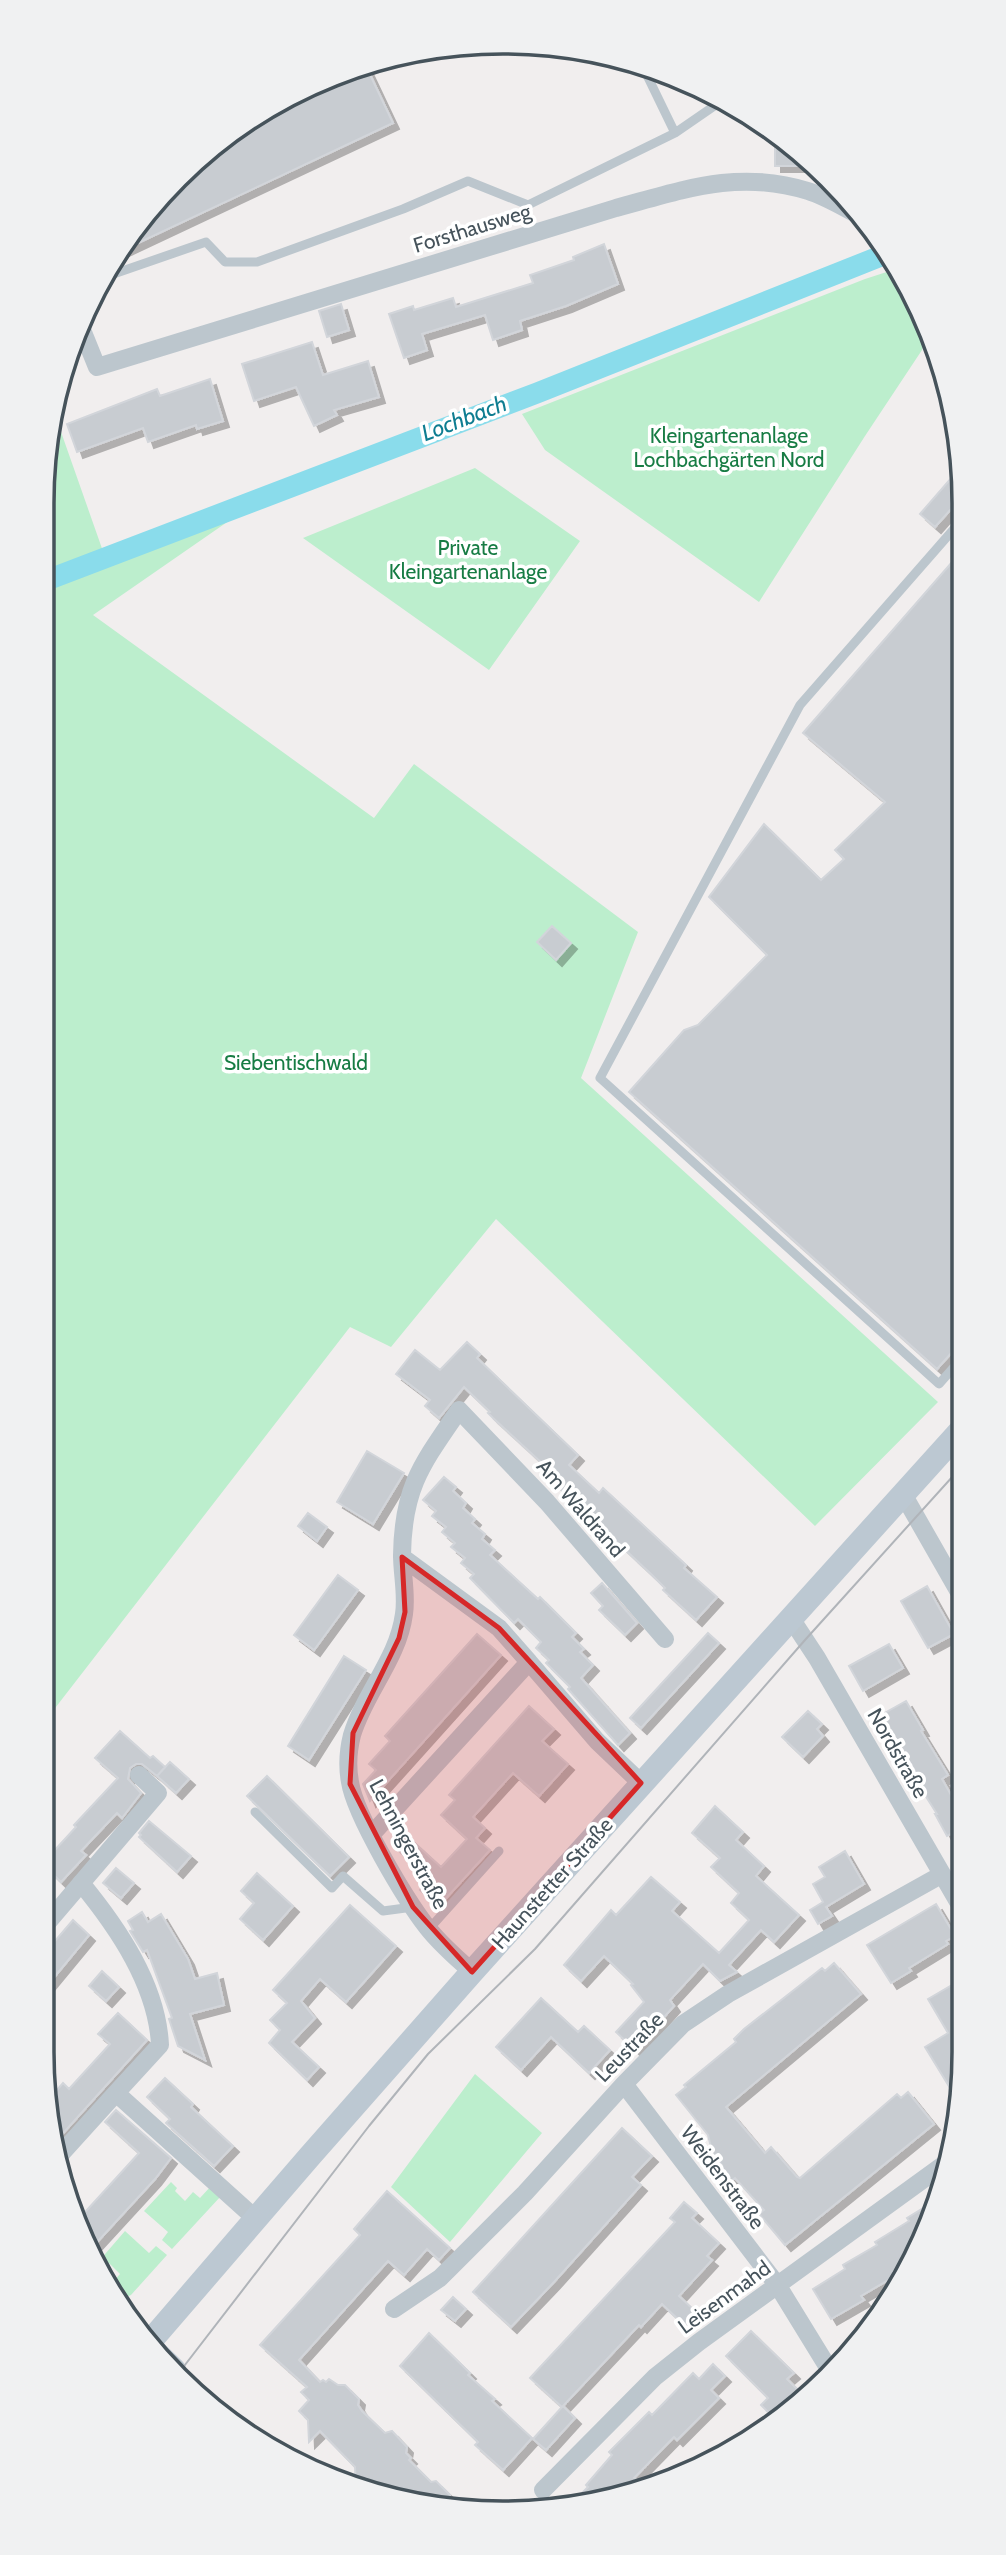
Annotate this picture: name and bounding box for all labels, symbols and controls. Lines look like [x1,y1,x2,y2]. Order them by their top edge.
street label: Forsthausweg [410,198,534,258]
water label: Lochbach [417,389,511,447]
park label: Kleingartenanlage Lochbachgärten Nord [634,423,824,472]
park label: Private Kleingartenanlage [389,535,547,584]
park label: Siebentischwald [224,1050,368,1075]
street label: Am Waldrand [532,1454,630,1562]
street label: Nordstraße [862,1704,934,1802]
street label: Lehningerstraße [364,1775,454,1913]
street label: Haunstetter Straße [486,1812,618,1954]
street label: Leustraße [590,2007,668,2087]
street label: Weidenstraße [676,2120,770,2234]
street label: Leisenmahd [673,2255,775,2339]

